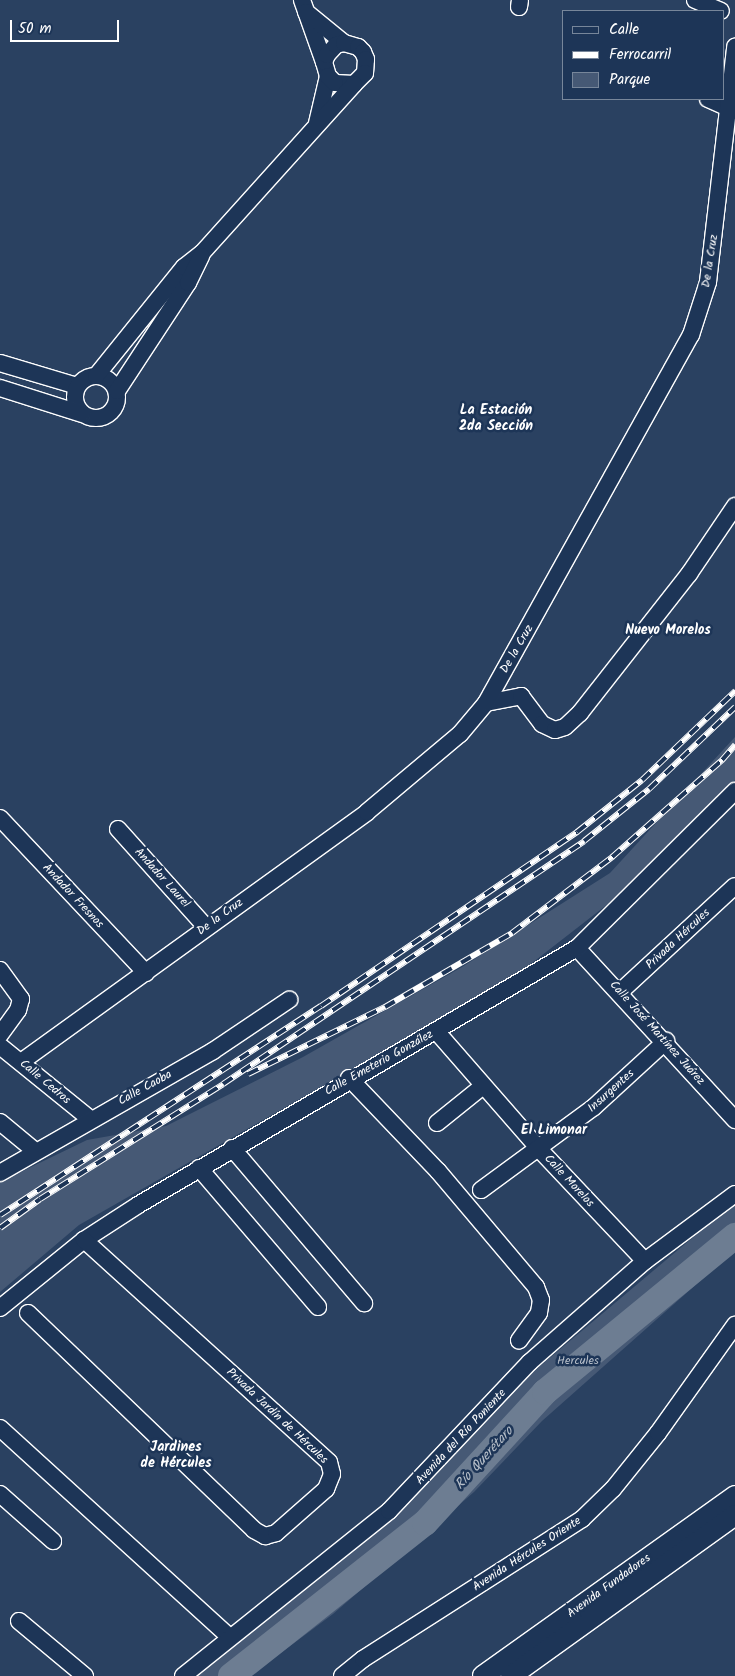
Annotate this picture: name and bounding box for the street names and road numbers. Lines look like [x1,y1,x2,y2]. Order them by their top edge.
street label: De la Cruz [699,233,721,289]
street label: De la Cruz [497,622,537,676]
street label: Andador Laurel [131,845,193,911]
street label: Andador Fresnos [39,861,107,931]
street label: De la Cruz [194,895,246,939]
street label: Privada Hércules [643,906,713,972]
street label: Calle José Martínez Juárez [606,978,708,1088]
street label: Calle Emeterio González [322,1027,436,1099]
street label: Calle Cedros [17,1057,73,1107]
street label: Insurgentes [585,1066,637,1116]
street label: Calle Caoba [116,1067,174,1109]
street label: Calle Morelos [541,1152,597,1210]
street label: Privada Jardín de Hércules [223,1365,331,1467]
street label: Avenida del Río Poniente [413,1386,509,1488]
street label: Avenida Hércules Oriente [470,1514,584,1594]
street label: Avenida Fundadores [565,1551,653,1621]

